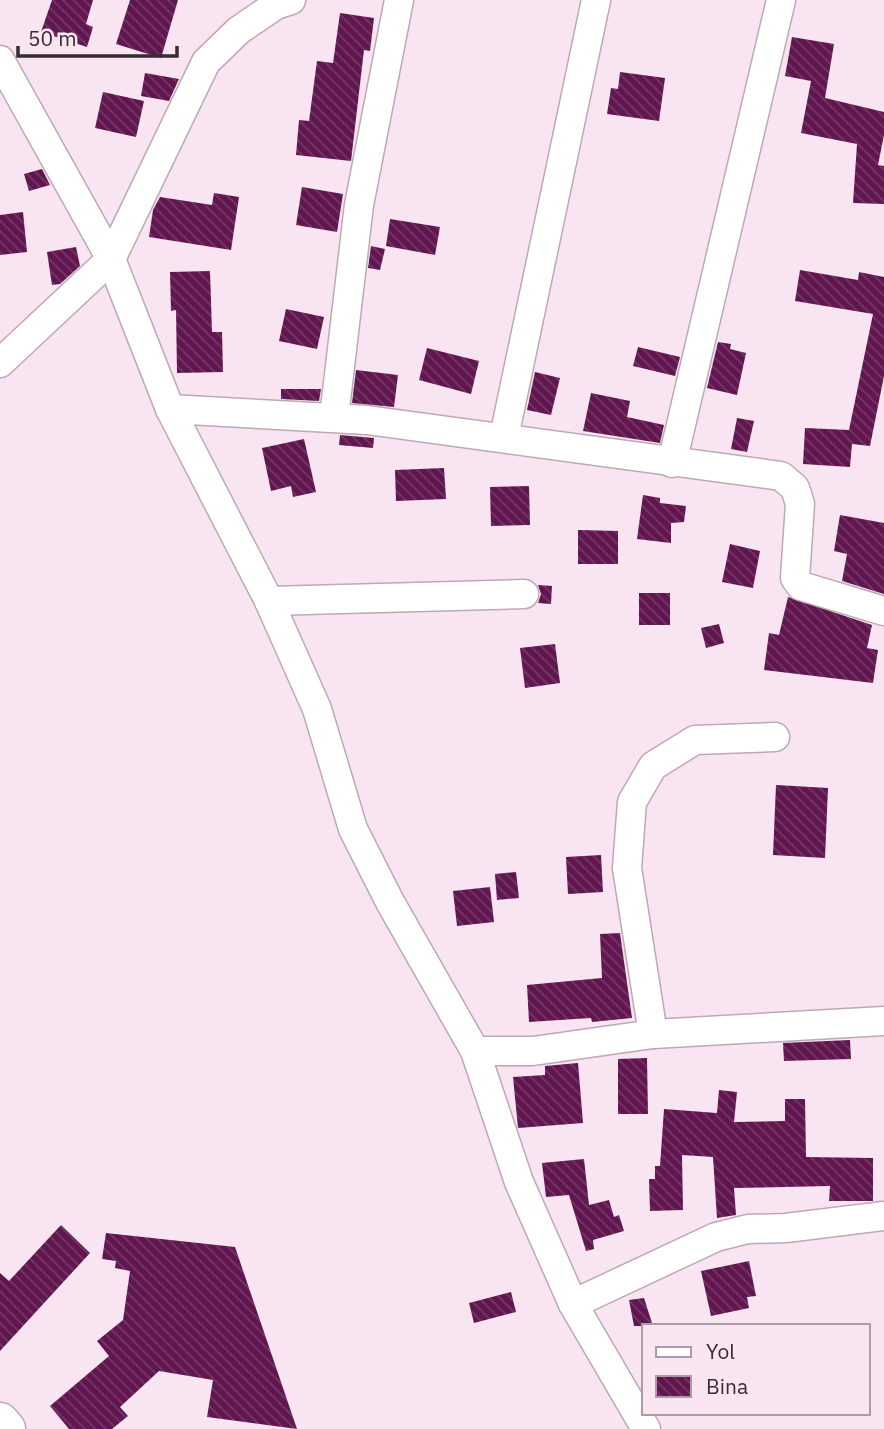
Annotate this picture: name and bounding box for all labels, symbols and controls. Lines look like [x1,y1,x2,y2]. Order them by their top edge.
scale bar [18,14,177,58]
text: 50 m [28,24,77,52]
legend [642,1324,870,1415]
text: Yol [706,1337,735,1365]
text: Bina [706,1372,748,1400]

